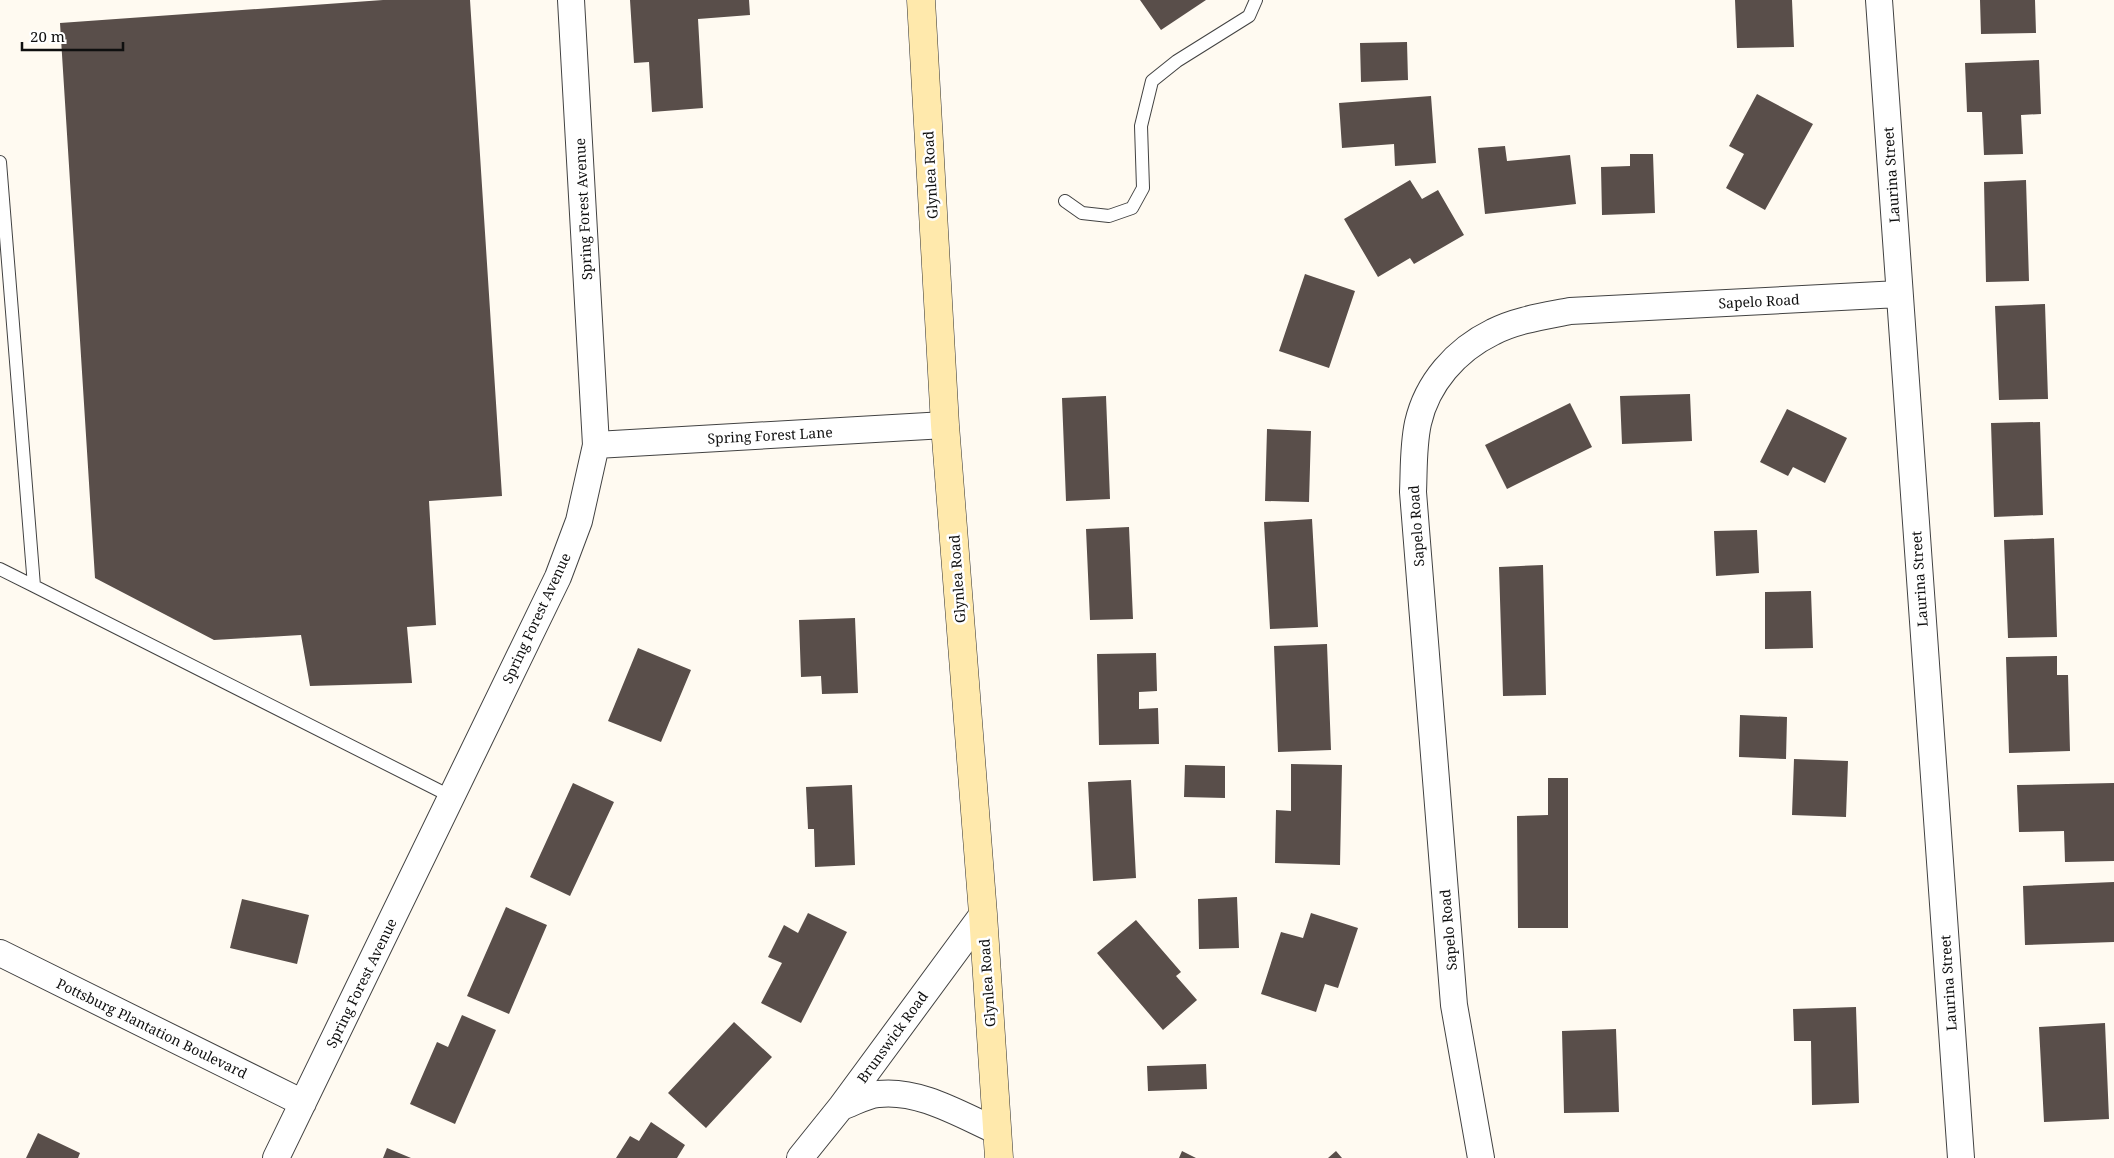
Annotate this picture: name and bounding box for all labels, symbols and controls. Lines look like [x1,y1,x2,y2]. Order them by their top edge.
scale bar [22,20,124,52]
text: 20 m [30,26,65,46]
street label: Laurina Street [1878,126,1904,224]
street label: Glynlea Road [918,130,942,220]
street label: Spring Forest Avenue [570,137,596,281]
street label: Sapelo Road [1718,289,1801,313]
street label: Spring Forest Lane [707,422,833,448]
street label: Sapelo Road [1404,484,1428,567]
street label: Laurina Street [1906,530,1932,628]
street label: Glynlea Road [944,534,970,624]
street label: Spring Forest Avenue [497,550,575,686]
street label: Sapelo Road [1435,888,1461,971]
street label: Spring Forest Avenue [321,915,401,1051]
street label: Laurina Street [1935,934,1961,1032]
street label: Glynlea Road [974,938,1000,1028]
street label: Pottsburg Plantation Boulevard [54,973,251,1083]
street label: Brunswick Road [852,987,932,1087]

